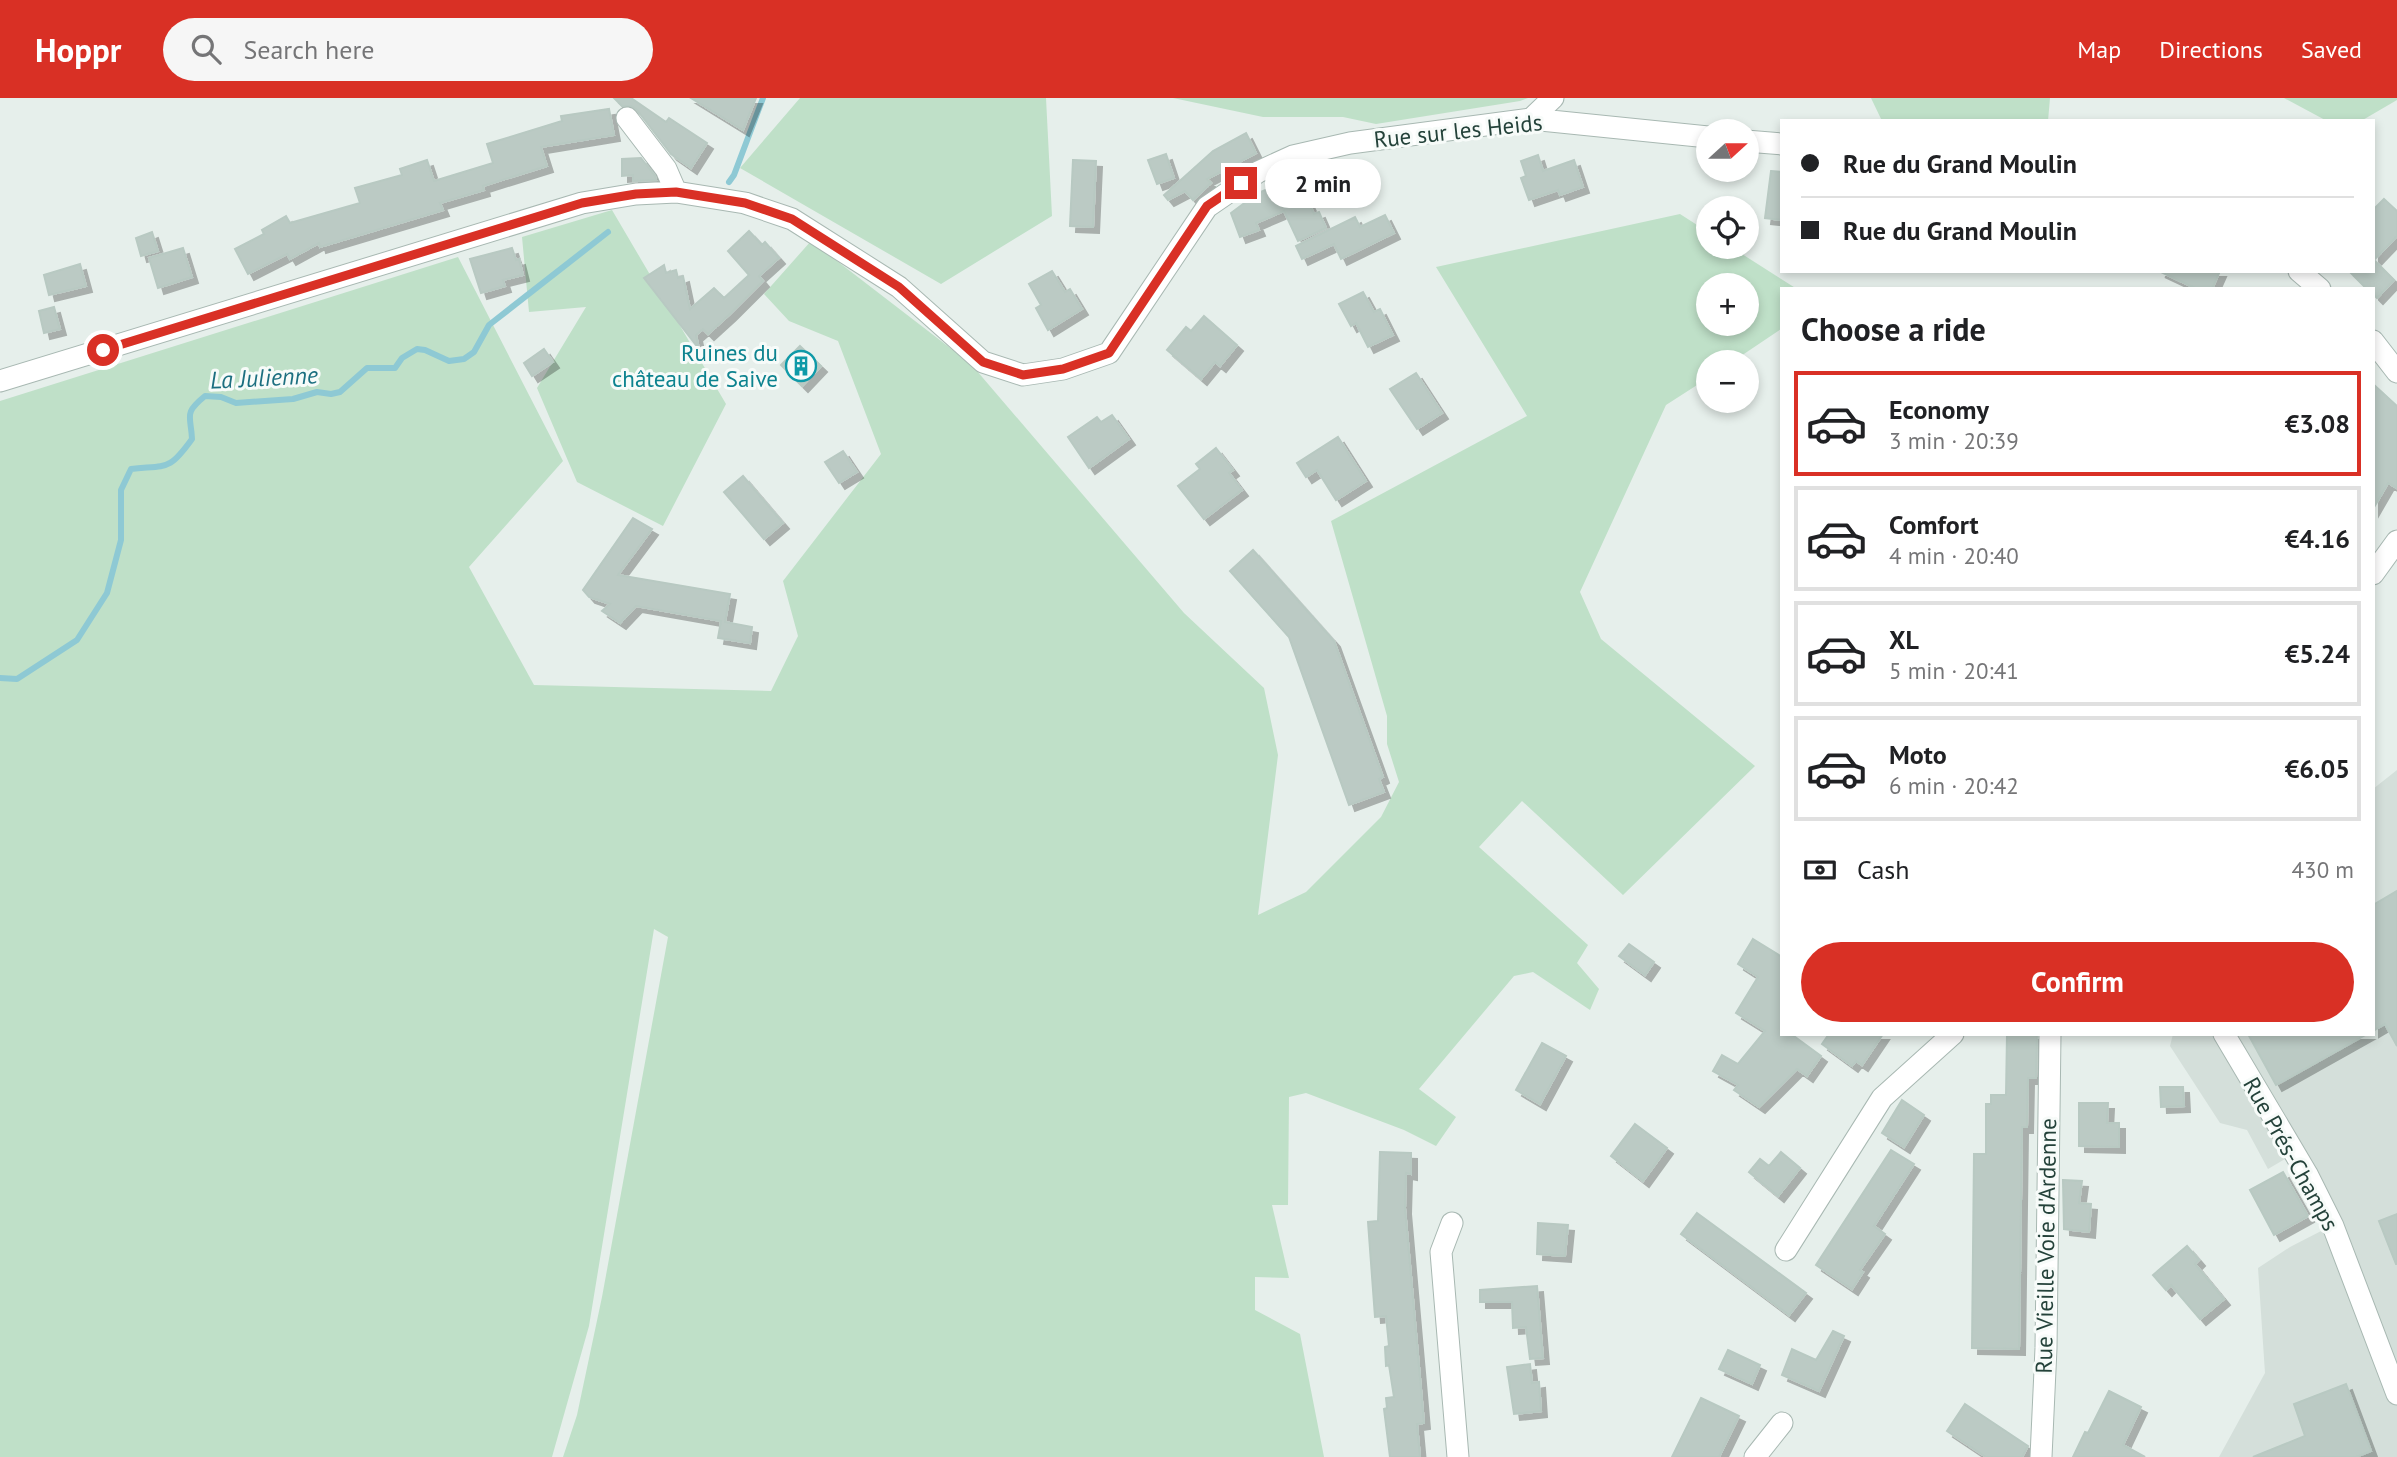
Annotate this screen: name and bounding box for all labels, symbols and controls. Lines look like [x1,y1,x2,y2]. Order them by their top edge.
search box [163,18,653,81]
text: Hoppr [35,28,121,71]
icon: search [187,30,225,68]
text: Search here [243,33,375,66]
text: Map [2077,34,2121,65]
text: Directions [2159,34,2263,65]
text: Saved [2301,34,2362,65]
street label: Rue sur les Heids [1372,107,1544,154]
north arrow [1696,119,1759,182]
map controls [1696,119,1759,413]
text: Rue du Grand Moulin [1843,147,2077,180]
callout: 2 min [1266,158,1381,208]
route end [1225,167,1257,199]
text: 2 min [1295,169,1351,198]
button: locate [1696,196,1759,259]
text: Rue du Grand Moulin [1843,214,2077,247]
button: + [1696,273,1759,336]
text: Choose a ride [1801,308,1986,350]
route start [87,334,119,366]
place label: Ruines du château de Saive [612,338,778,393]
building icon: Ruines du château de Saive [784,349,818,383]
button: − [1696,350,1759,413]
water label: La Julienne [209,359,319,396]
icon: car [1805,392,1868,455]
text: Economy [1889,393,1989,426]
text: €3.08 [2285,407,2350,440]
text: 3 min · 20:39 [1889,426,2019,455]
icon: car [1805,507,1868,570]
text: Comfort [1889,508,1979,541]
text: €4.16 [2285,522,2350,555]
text: 4 min · 20:40 [1889,541,2019,570]
icon: car [1805,622,1868,685]
text: XL [1889,623,1919,656]
text: €5.24 [2285,637,2350,670]
text: 5 min · 20:41 [1889,656,2019,685]
icon: car [1805,737,1868,800]
text: Moto [1889,738,1947,771]
text: €6.05 [2285,752,2350,785]
text: 6 min · 20:42 [1889,771,2019,800]
icon: cash [1801,851,1839,889]
text: Cash [1857,853,1909,886]
text: 430 m [2292,855,2354,884]
button: Confirm [1801,942,2354,1022]
street label: Rue Prés-Champs [2237,1072,2346,1236]
street label: Rue Vieille Voie d'Ardenne [2029,1118,2062,1374]

